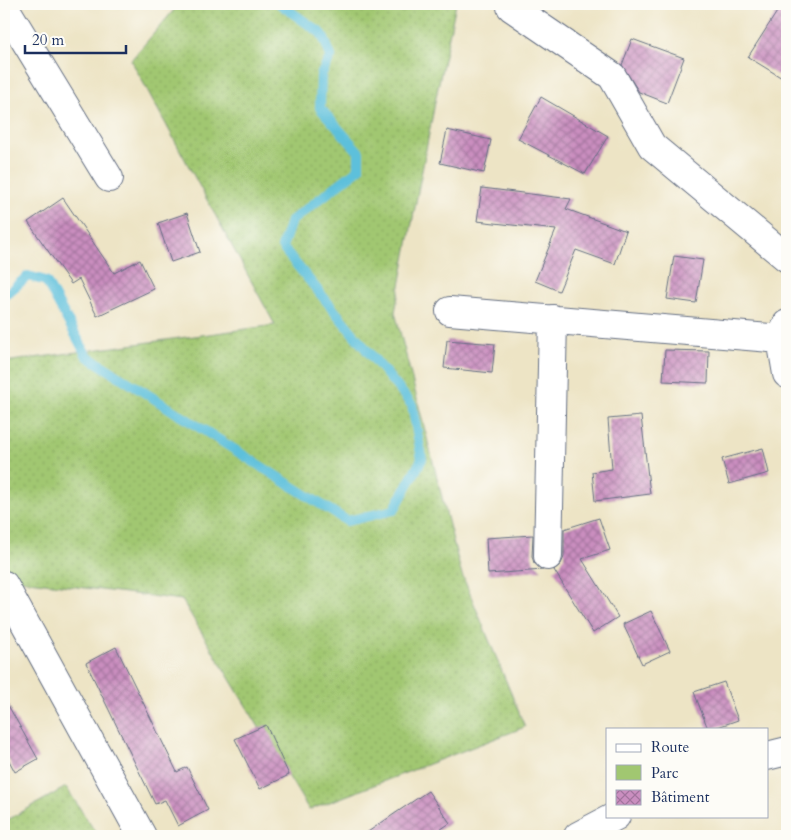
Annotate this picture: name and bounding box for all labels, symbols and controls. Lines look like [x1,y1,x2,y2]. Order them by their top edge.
scale bar [25,22,126,54]
text: 20 m [32,30,64,50]
legend [606,728,768,818]
text: Route [651,737,689,757]
text: Parc [651,763,679,783]
text: Bâtiment [651,787,710,807]

